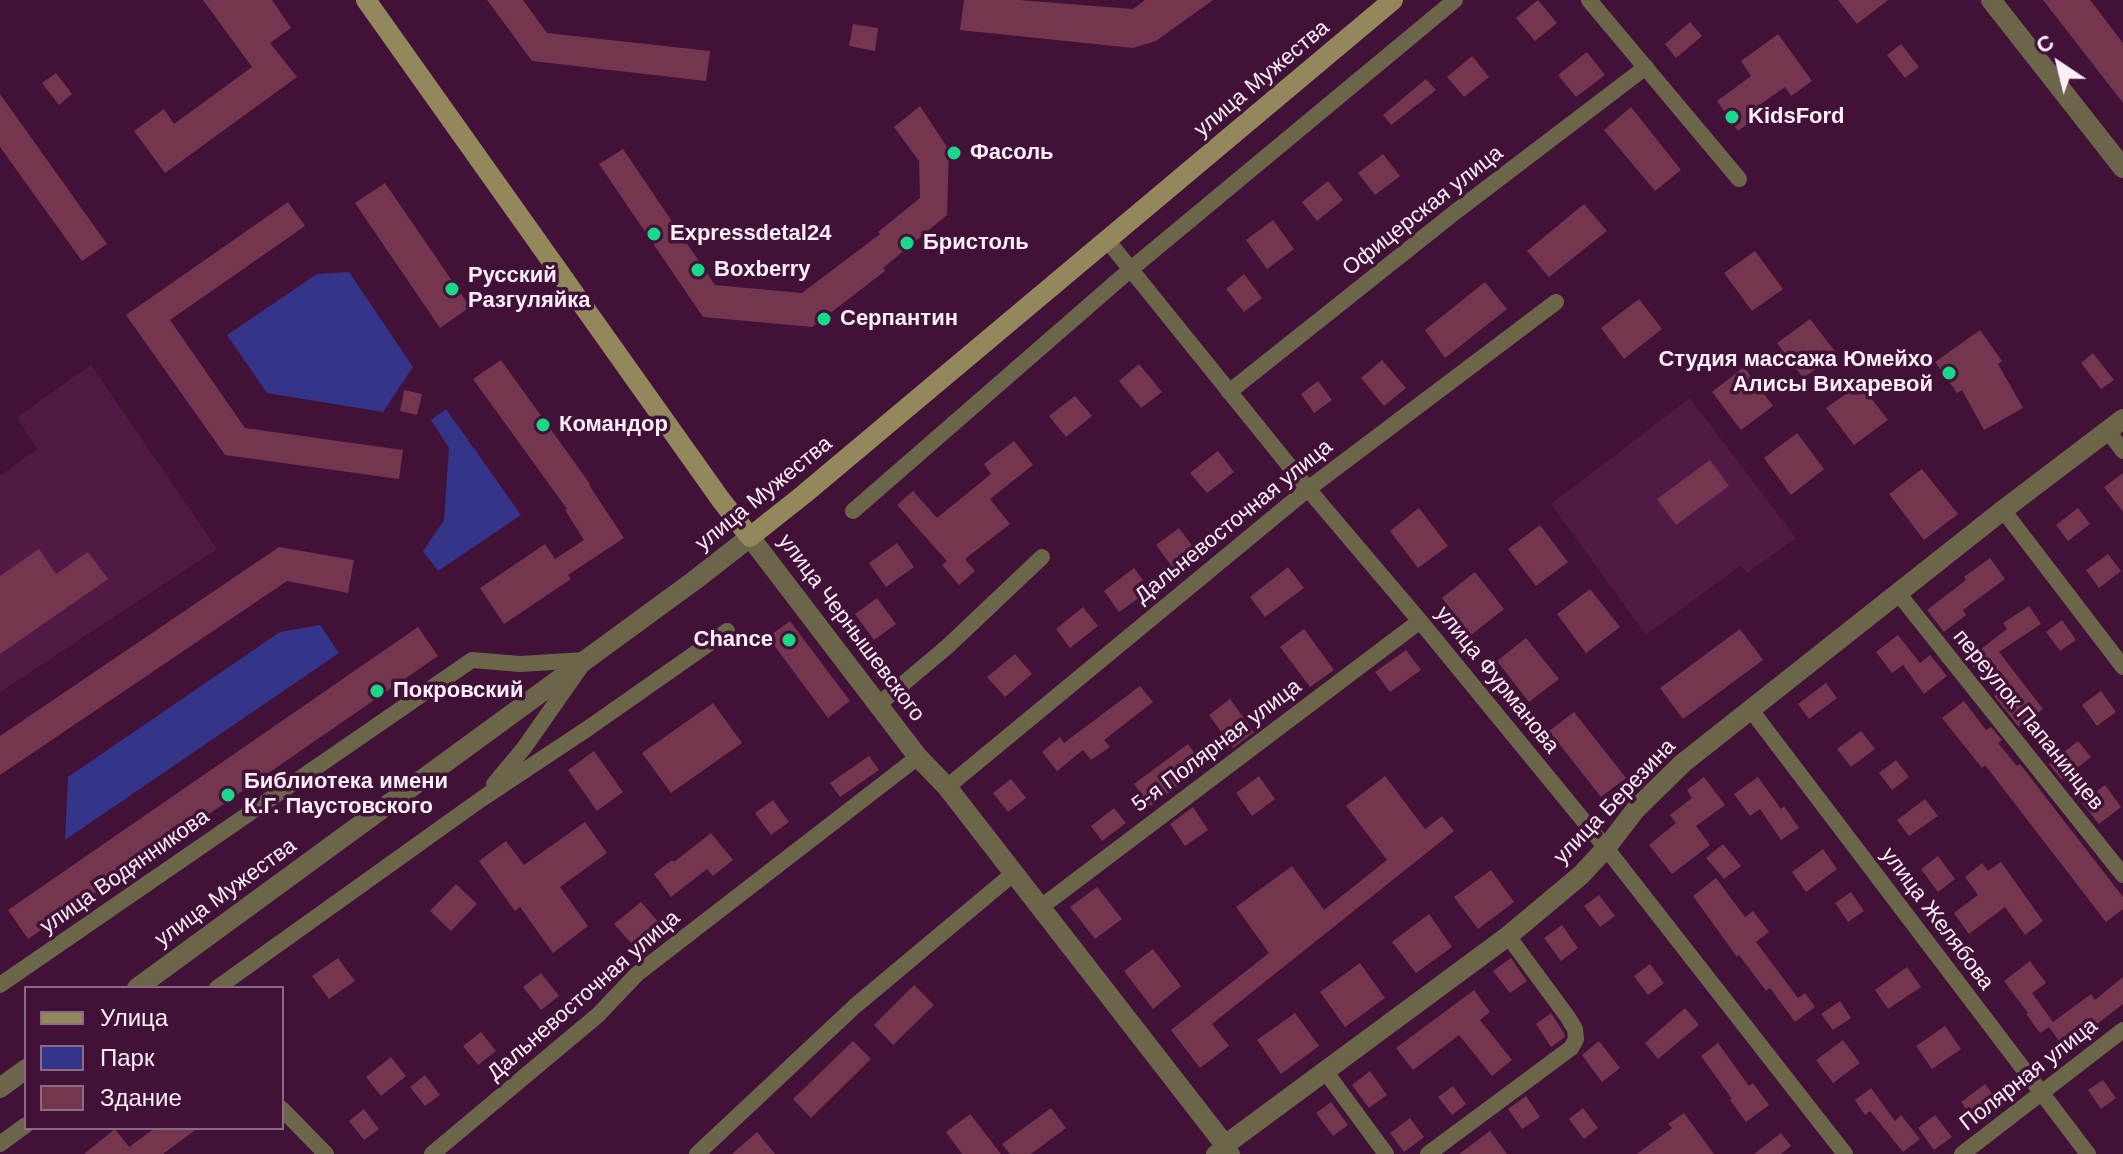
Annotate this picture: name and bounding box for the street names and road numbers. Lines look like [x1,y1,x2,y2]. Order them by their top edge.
street label: улица Мужества [1189,15,1335,143]
street label: Офицерская улица [1338,140,1508,282]
street label: улица Мужества [690,431,838,557]
street label: Дальневосточная улица [1130,434,1338,610]
street label: улица Чернышевского [772,529,930,727]
street label: улица Фурманова [1430,601,1564,759]
street label: переулок Папанинцев [1947,624,2109,816]
street label: 5-я Полярная улица [1127,674,1307,818]
street label: улица Березина [1549,734,1681,870]
street label: улица Водянникова [35,804,215,940]
street label: улица Мужества [150,833,302,953]
street label: улица Желябова [1875,843,1999,995]
street label: Дальневосточная улица [482,905,686,1087]
street label: Полярная улица [1955,1013,2103,1137]

